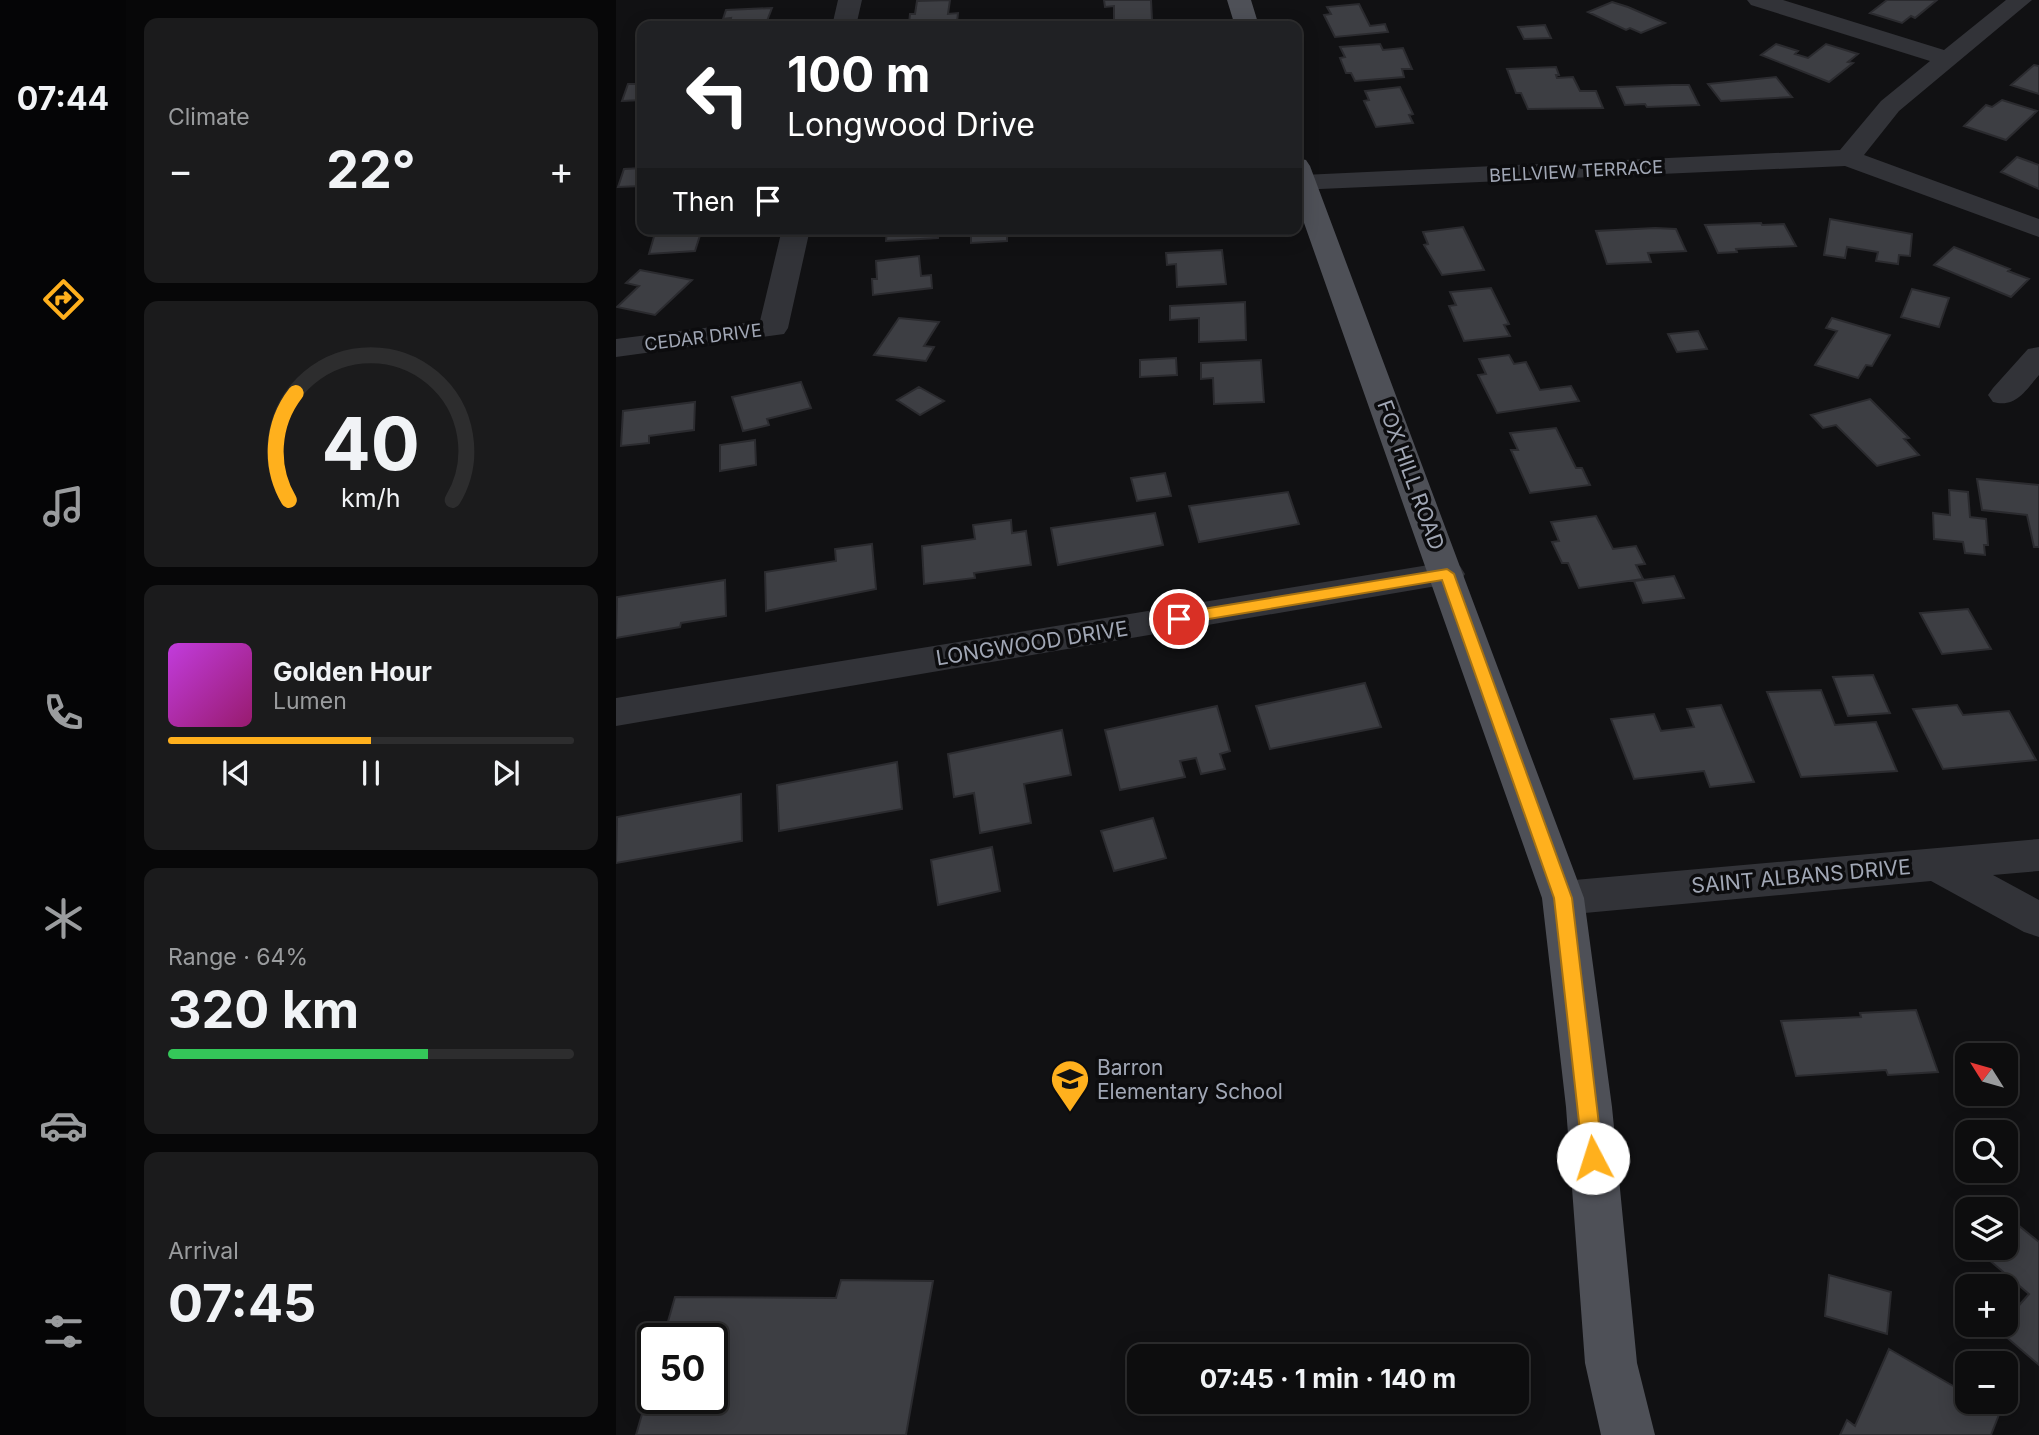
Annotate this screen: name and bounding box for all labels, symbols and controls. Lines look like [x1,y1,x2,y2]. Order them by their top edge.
text: 100 m [787,45,931,104]
icon: left [672,49,763,140]
text: 07:44 [17,79,109,118]
text: Climate [168,103,250,131]
text: Longwood Drive [787,105,1035,144]
text: 22° [326,138,416,201]
text: − [168,147,193,193]
text: + [549,147,574,193]
street label: BELLVIEW TERRACE [1489,156,1663,186]
icon: arrive [749,182,787,220]
text: Then [672,186,735,217]
icon: directions [39,275,88,324]
street label: CEDAR DRIVE [643,319,763,355]
street label: FOX HILL ROAD [1372,397,1450,553]
text: 40 [322,400,420,489]
icon: music [39,482,88,531]
text: km/h [341,483,401,513]
pin [1149,589,1209,649]
icon: arrive [1160,600,1198,638]
street label: LONGWOOD DRIVE [934,615,1130,671]
text: Golden Hour [273,656,432,687]
text: Lumen [273,687,347,715]
icon: phone [39,688,88,737]
icon: previous [217,754,255,792]
icon: pause [352,754,390,792]
icon: next [487,754,525,792]
street label: SAINT ALBANS DRIVE [1690,854,1912,898]
icon: climate [39,894,88,943]
text: Range · 64% [168,943,308,971]
text: 320 km [168,978,359,1041]
north arrow [1955,1043,2018,1106]
map controls [1955,1043,2018,1414]
place label: Barron Elementary School [1097,1055,1283,1104]
school or university icon: Barron Elementary School [1049,1058,1091,1113]
icon: car [39,1101,88,1150]
button: search [1955,1120,2018,1183]
position arrow [1556,1121,1630,1195]
button: layers [1955,1197,2018,1260]
text: Arrival [168,1237,239,1265]
text: 07:45 [168,1272,316,1335]
button: + [1955,1274,2018,1337]
icon: filters [39,1307,88,1356]
speed limit sign: 50 [637,1323,728,1414]
button: − [1955,1351,2018,1414]
text: 07:45 · 1 min · 140 m [1200,1363,1456,1394]

